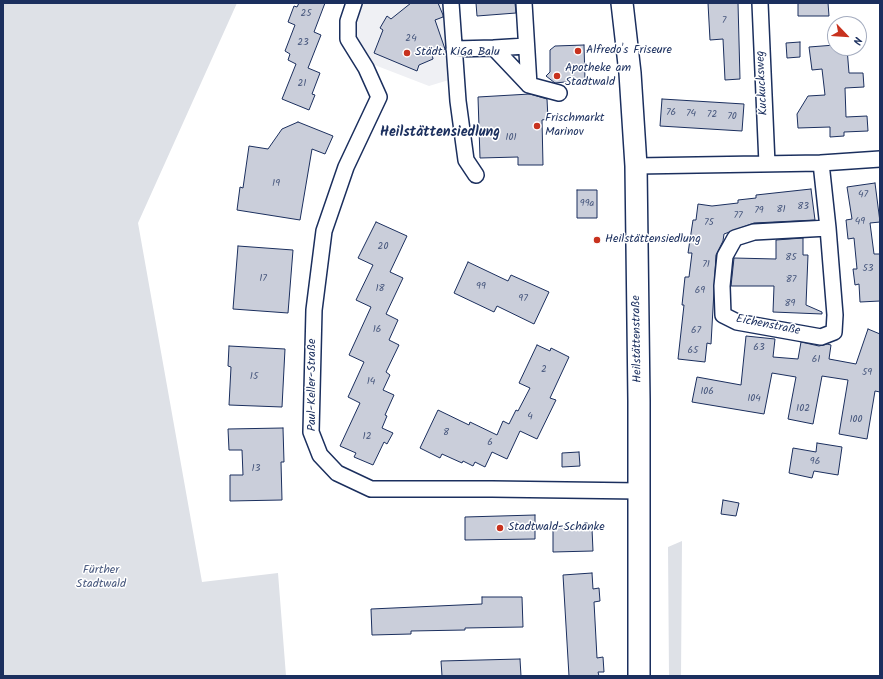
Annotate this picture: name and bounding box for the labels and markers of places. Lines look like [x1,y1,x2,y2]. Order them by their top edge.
place label: Alfredo's Friseure [586,44,672,58]
place label: Städt. KiGa Balu [415,46,500,60]
marker: Alfredo's Friseure [573,46,583,56]
marker: Städt. KiGa Balu [402,48,412,58]
place label: Apotheke am Stadtwald [565,62,631,90]
marker: Apotheke am Stadtwald [552,71,562,81]
place label: Frischmarkt Marinov [545,112,604,140]
marker: Frischmarkt Marinov [532,121,542,131]
place label: Heilstättensiedlung [605,233,701,247]
marker: Heilstättensiedlung [592,235,602,245]
place label: Stadtwald-Schänke [508,521,605,535]
marker: Stadtwald-Schänke [495,523,505,533]

